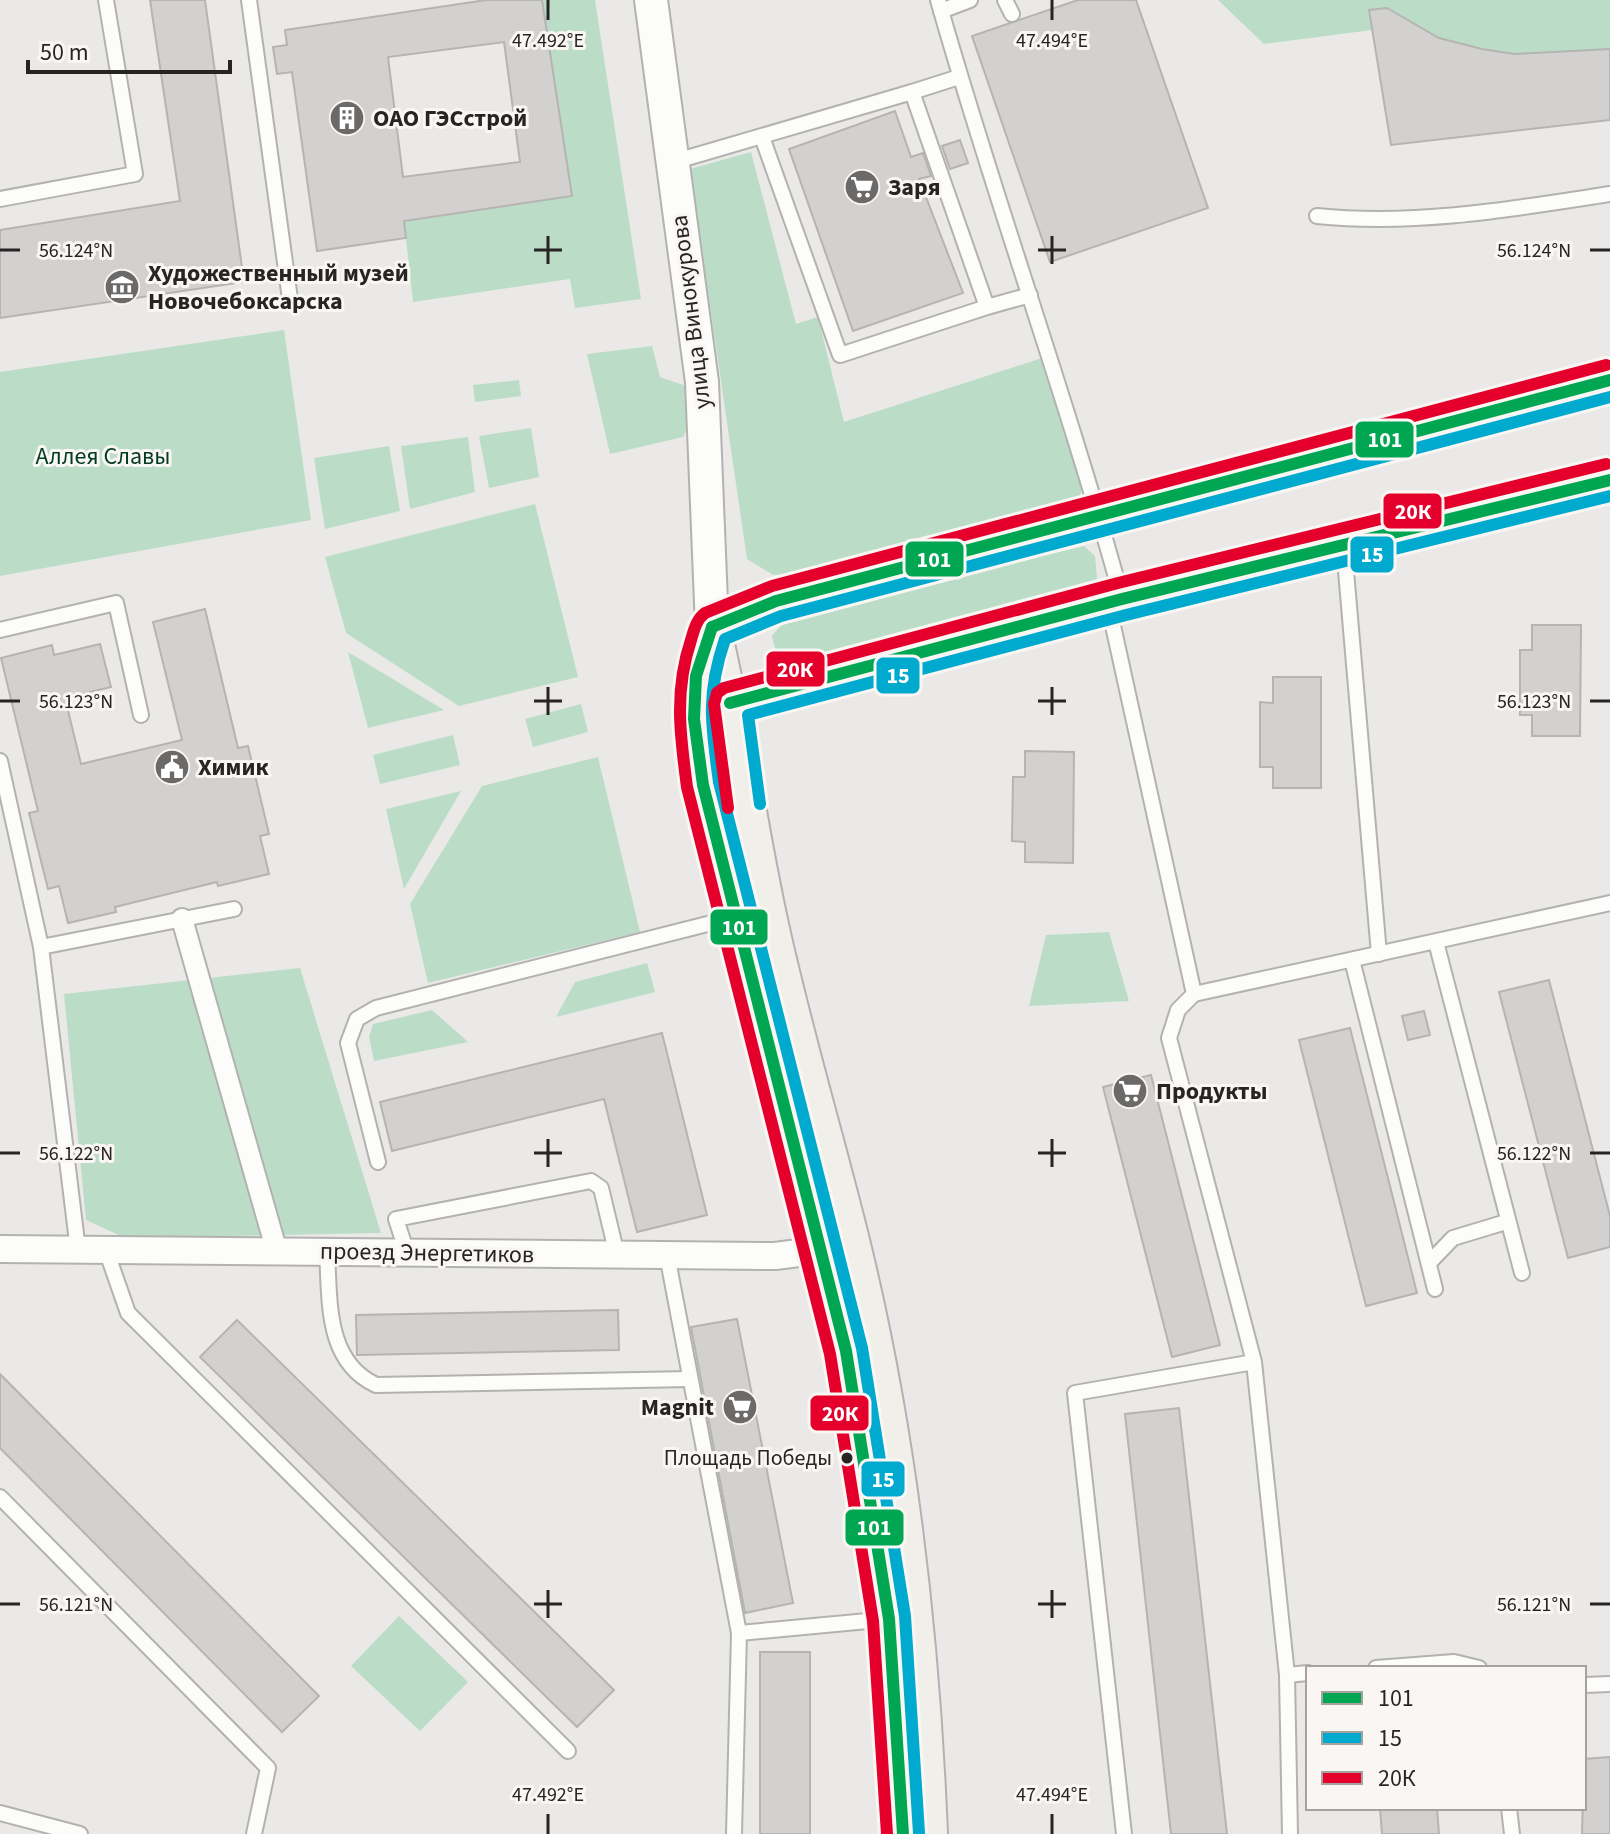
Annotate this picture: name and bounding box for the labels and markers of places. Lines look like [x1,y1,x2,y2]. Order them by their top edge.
building icon: ОАО ГЭСстрой [328,99,366,137]
place label: ОАО ГЭСстрой [373,101,527,136]
supermarket icon: Заря [843,168,881,206]
place label: Заря [888,170,941,205]
place label: Художественный музей Новочебоксарска [148,256,409,319]
museum icon: Художественный музей Новочебоксарска [103,268,141,306]
public building icon: Химик [153,748,191,786]
place label: Химик [198,750,269,785]
supermarket icon: Продукты [1111,1072,1149,1110]
place label: Продукты [1156,1074,1267,1109]
supermarket icon: Magnit [721,1388,759,1426]
place label: Magnit [641,1390,714,1425]
place label: Площадь Победы [664,1442,832,1474]
marker: Площадь Победы [839,1450,855,1466]

